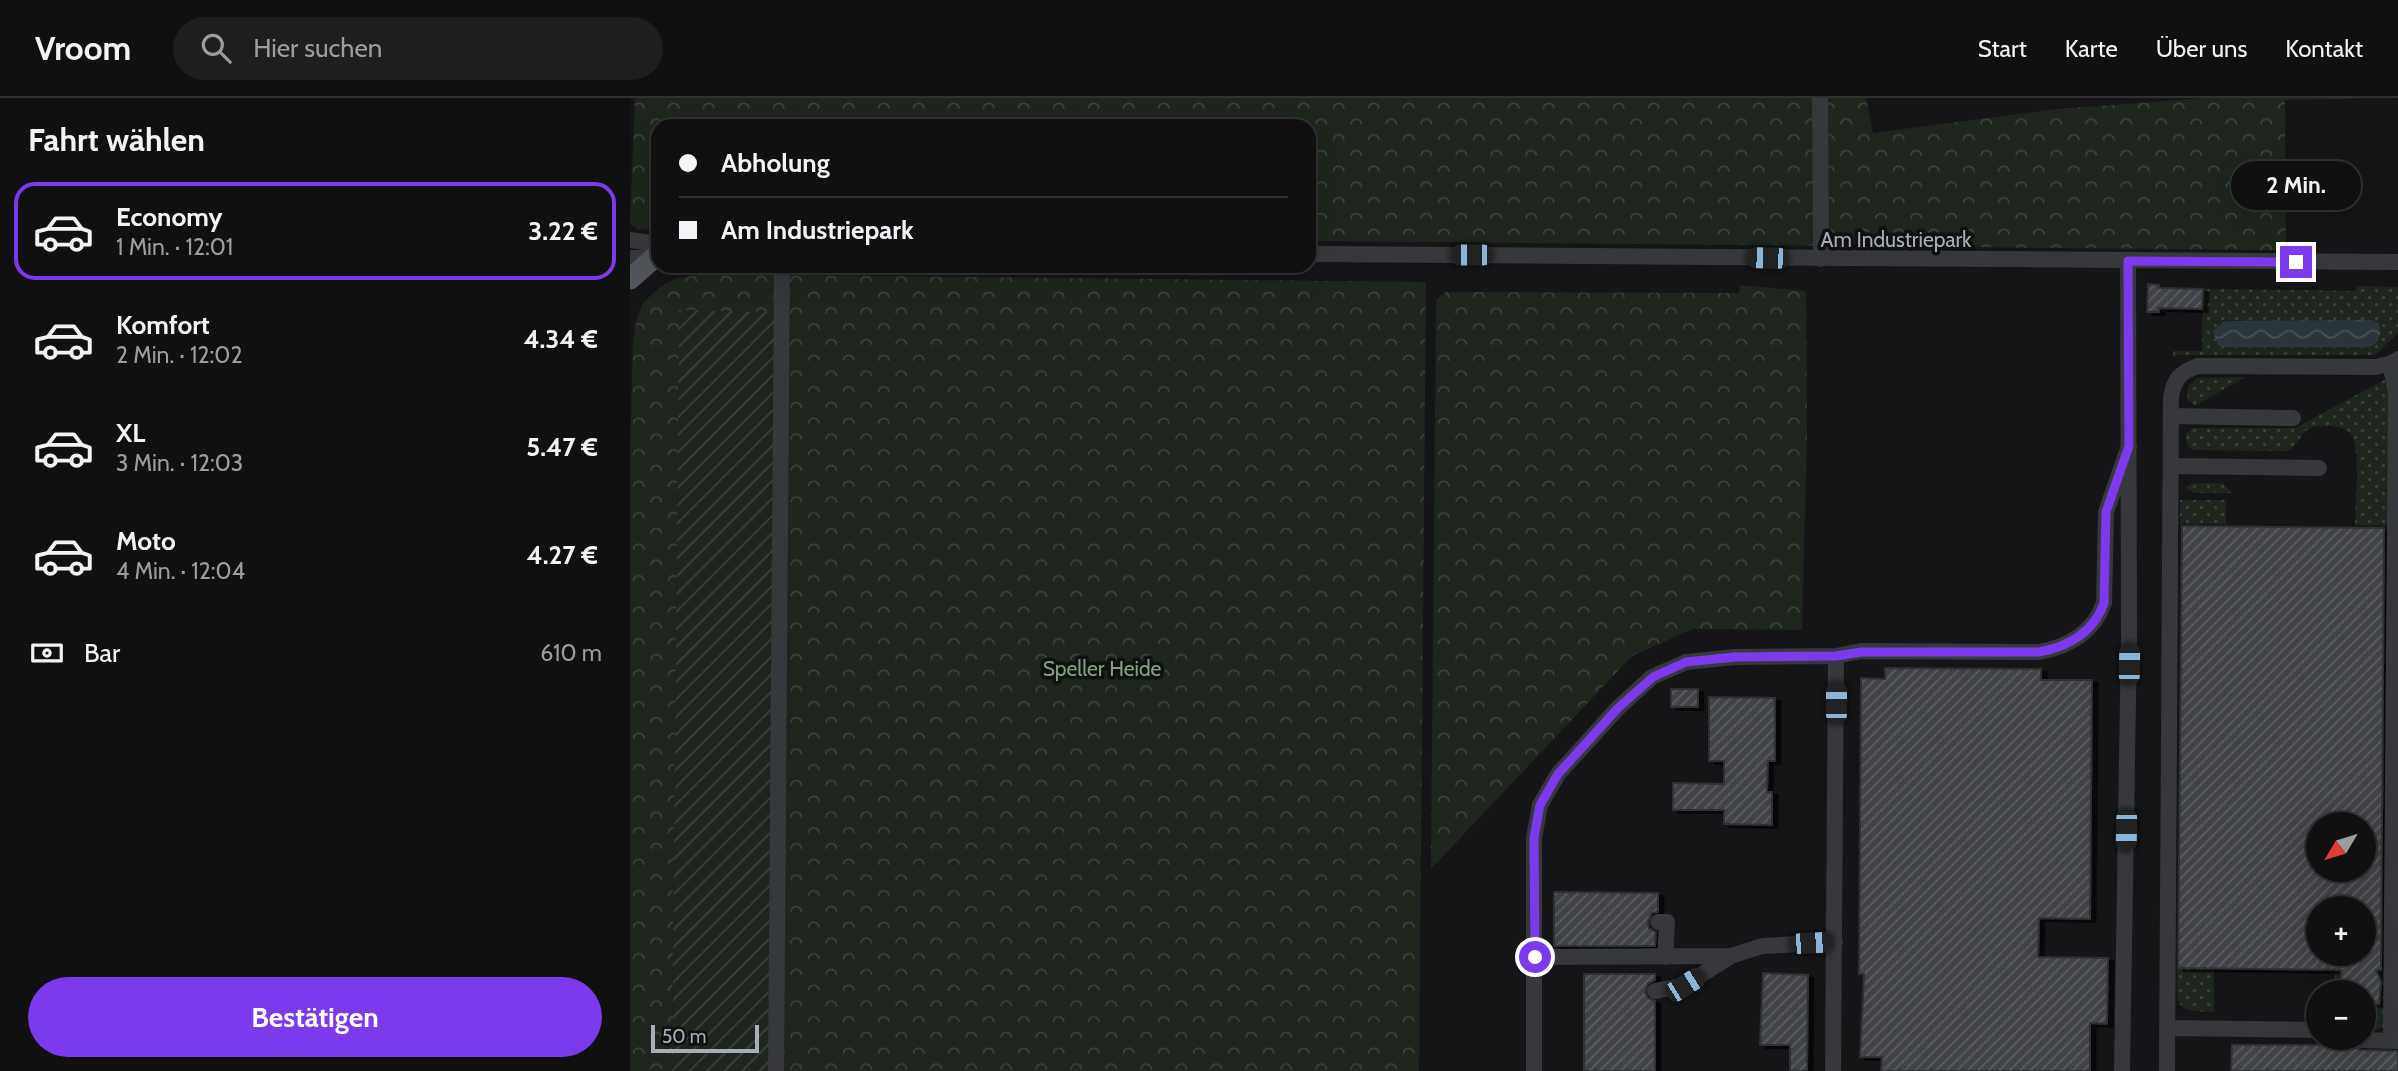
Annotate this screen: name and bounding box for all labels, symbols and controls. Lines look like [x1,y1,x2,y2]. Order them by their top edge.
search box [173,17,663,80]
text: Vroom [35,28,131,68]
icon: search [197,29,235,67]
text: Hier suchen [253,32,382,64]
text: Start [1978,34,2027,63]
text: Karte [2065,34,2118,63]
text: Über uns [2156,34,2247,63]
text: Kontakt [2285,34,2363,63]
text: Fahrt wählen [28,120,205,159]
text: Abholung [721,147,830,179]
callout: 2 Min. [2231,160,2361,209]
text: 2 Min. [2266,171,2326,199]
icon: car [32,200,95,263]
text: Economy [116,201,222,233]
text: Am Industriepark [721,214,914,246]
text: 3.22 € [528,215,598,247]
street label: Am Industriepark [1820,227,1972,252]
text: 1 Min. · 12:01 [116,233,233,261]
car [1451,245,1493,266]
route end [2280,246,2312,278]
car [1746,247,1789,269]
icon: car [32,308,95,371]
text: Komfort [116,309,210,341]
text: 4.34 € [523,323,598,355]
text: 2 Min. · 12:02 [116,341,242,369]
icon: car [32,416,95,479]
text: XL [116,417,145,449]
text: 5.47 € [526,431,598,463]
text: 3 Min. · 12:03 [116,449,243,477]
icon: car [32,524,95,587]
text: Moto [116,525,176,557]
text: 4.27 € [527,539,598,571]
text: 4 Min. · 12:04 [116,557,245,585]
icon: cash [28,634,66,672]
text: Bar [84,637,120,669]
text: 610 m [540,639,602,667]
car [2119,643,2140,685]
park label: Speller Heide [1043,656,1162,681]
car [1826,682,1847,724]
car [2116,809,2137,851]
north arrow [2306,812,2376,882]
map controls [2306,812,2376,1050]
button: + [2306,896,2376,966]
car [1790,931,1833,955]
route start [1519,941,1551,973]
car [1662,965,1709,1005]
button: Bestätigen [28,977,602,1057]
button: − [2306,980,2376,1050]
scale bar [651,1022,760,1054]
text: 50 m [662,1025,706,1048]

